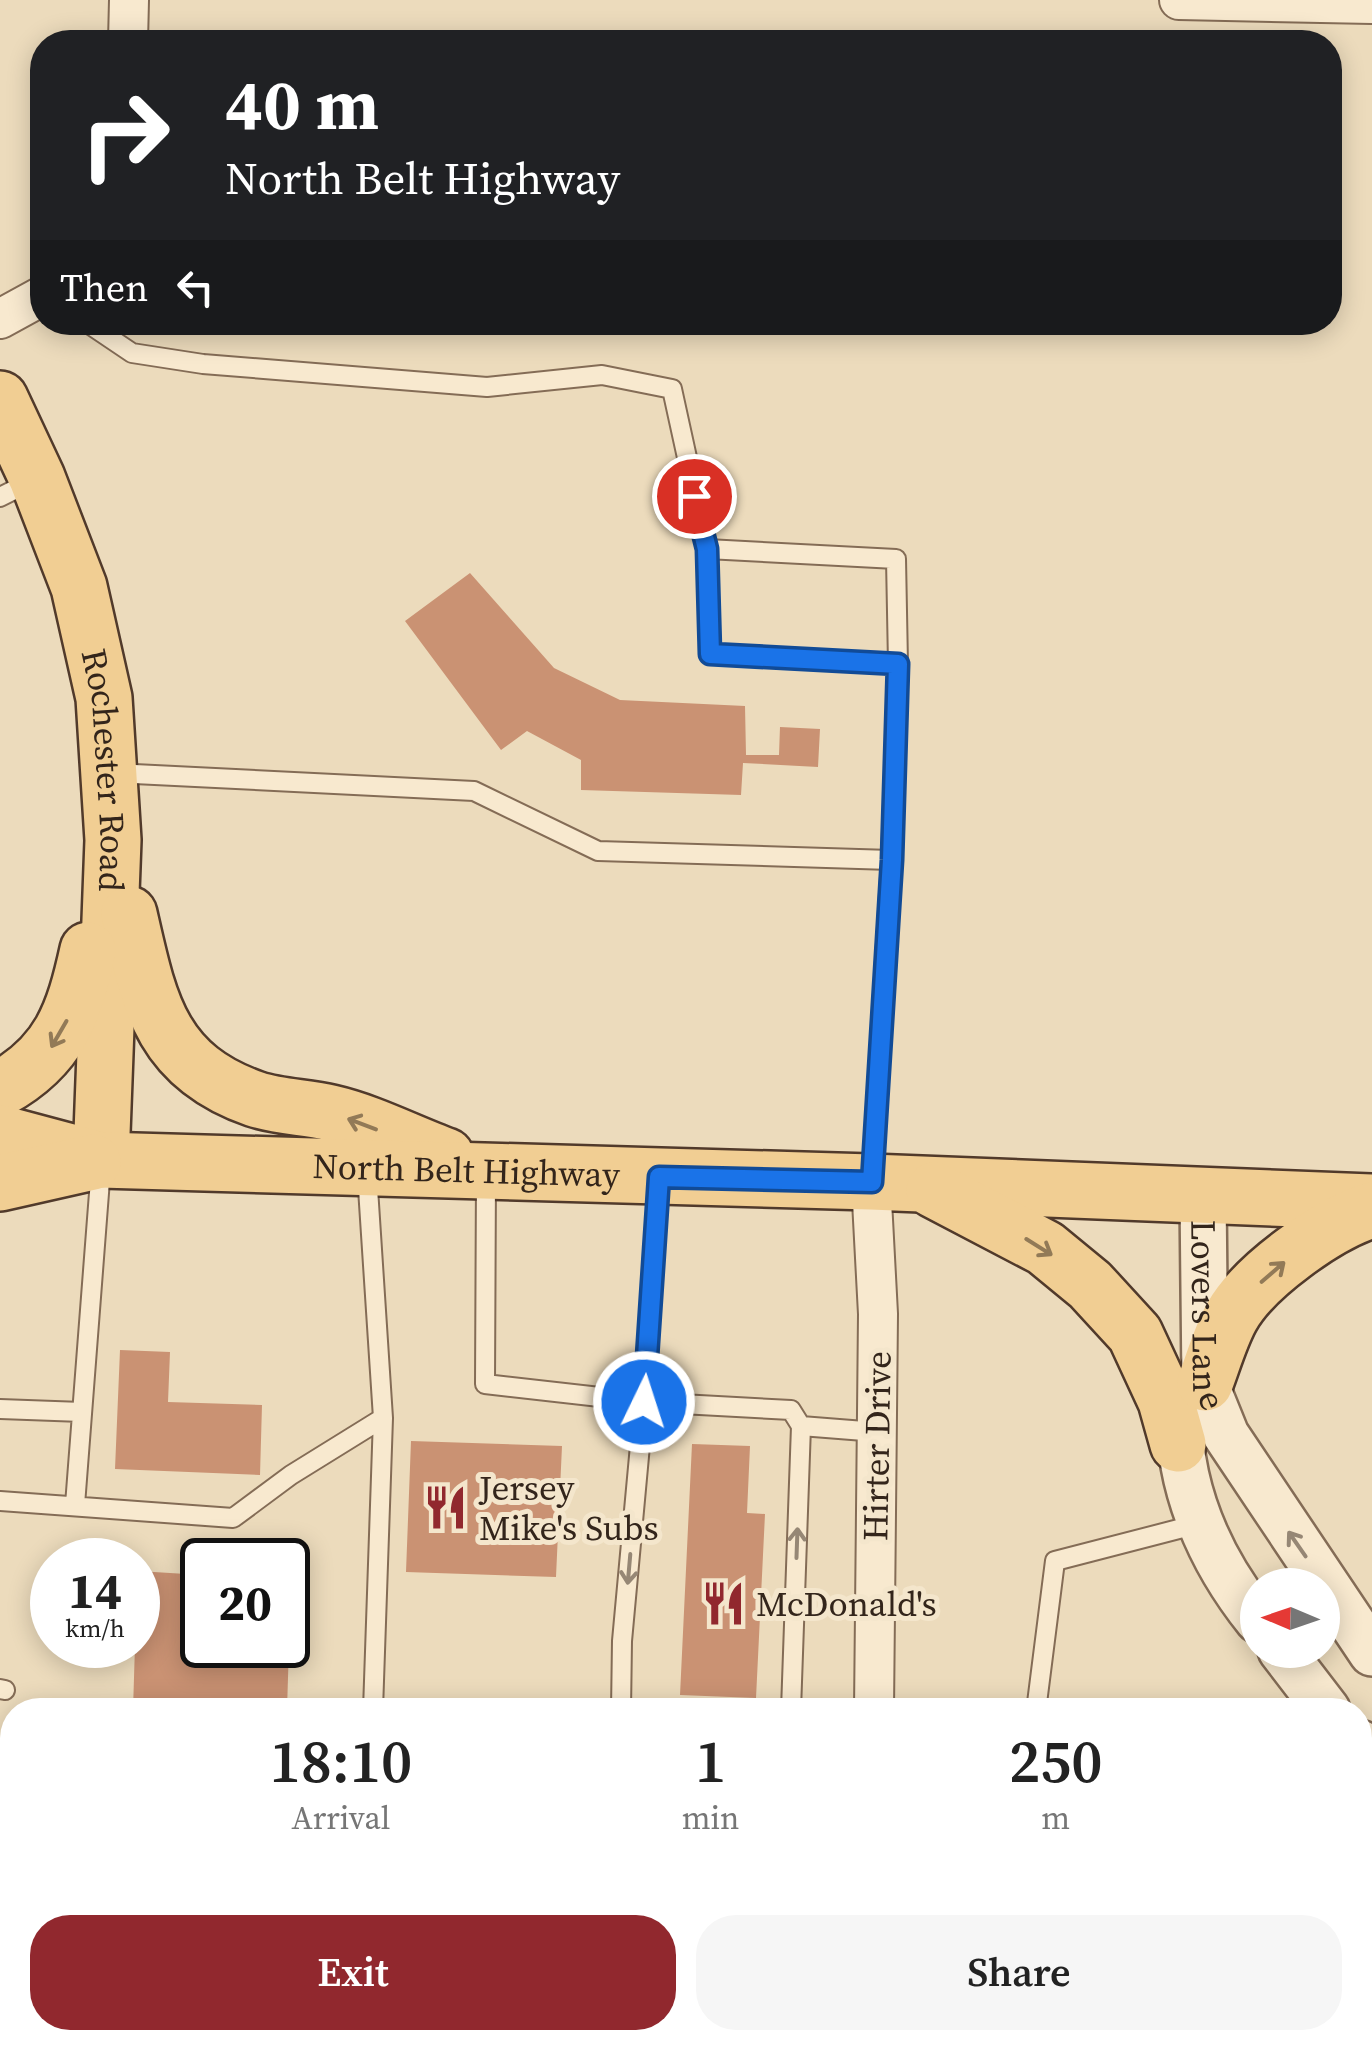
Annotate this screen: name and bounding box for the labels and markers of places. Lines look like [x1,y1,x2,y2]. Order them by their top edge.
pin [652,454,737,539]
place label: Jersey Mike's Subs [478,1464,659,1552]
restaurant icon: Jersey Mike's Subs [422,1484,470,1532]
restaurant icon: McDonald's [699,1580,747,1628]
place label: McDonald's [756,1580,937,1628]

